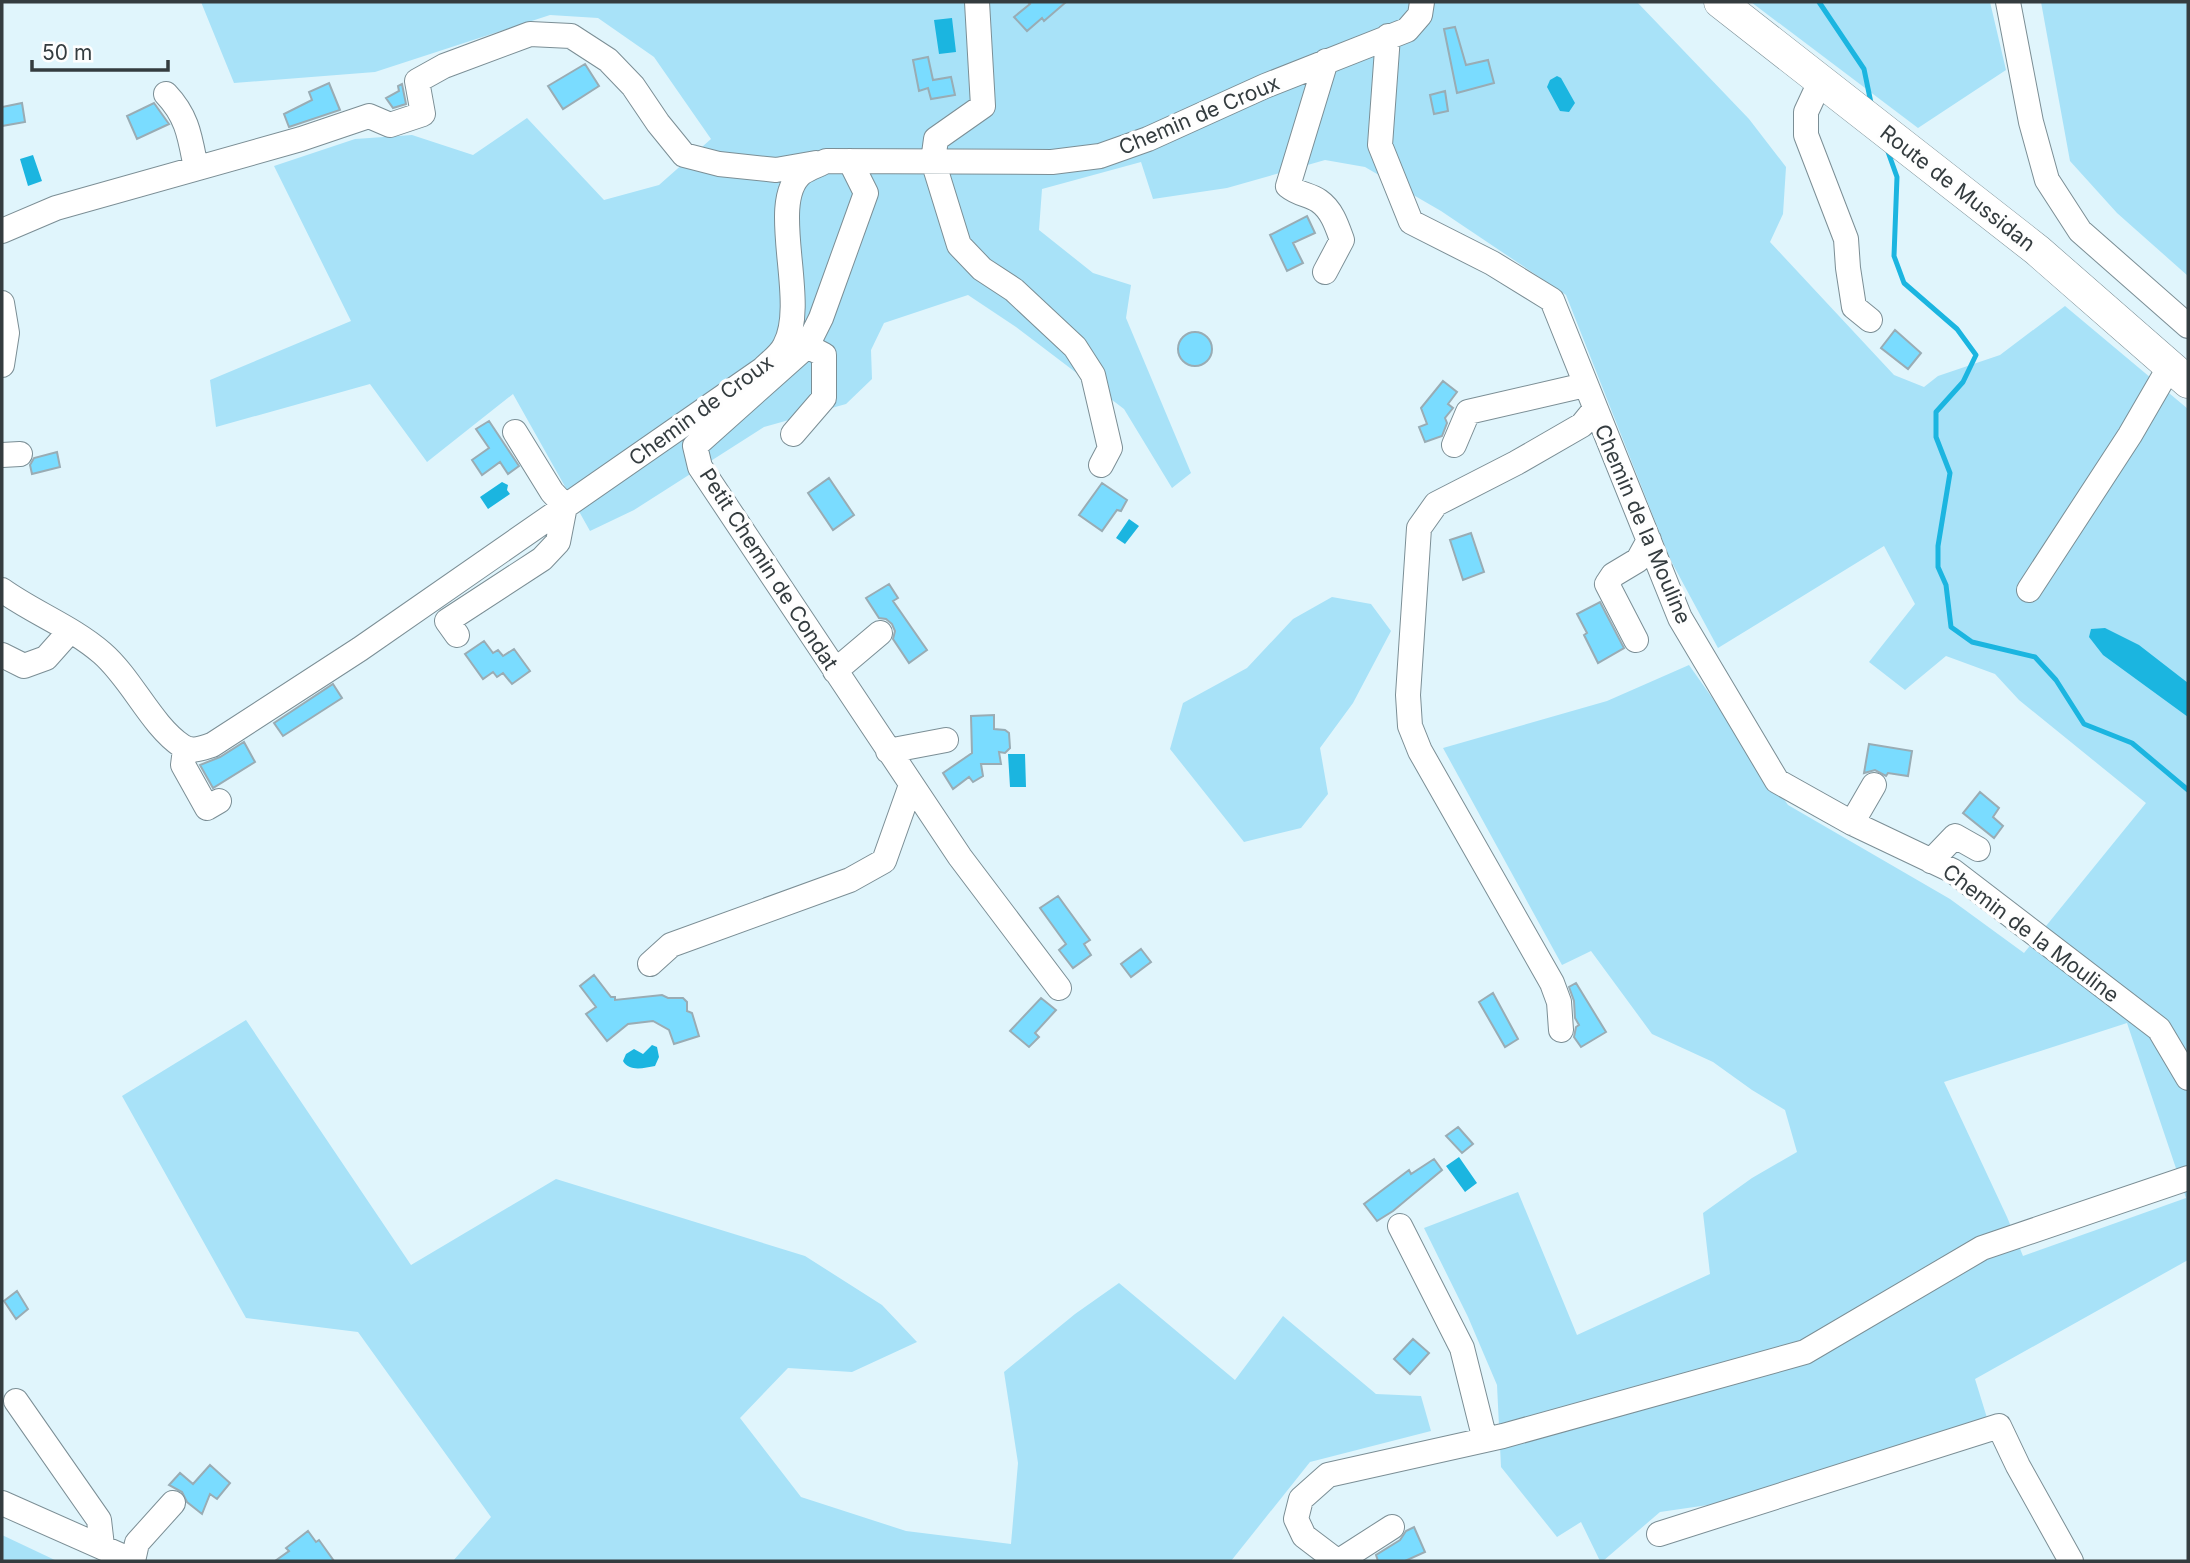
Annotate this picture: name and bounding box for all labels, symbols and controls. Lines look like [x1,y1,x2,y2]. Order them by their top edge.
scale bar [32,28,168,72]
text: 50 m [42,40,92,65]
street label: Chemin de Croux [1115,70,1283,160]
street label: Route de Mussidan [1876,120,2040,256]
street label: Chemin de Croux [624,349,778,471]
street label: Chemin de la Mouline [1590,420,1696,628]
street label: Petit Chemin de Condat [695,464,844,674]
street label: Chemin de la Mouline [1938,859,2124,1007]

